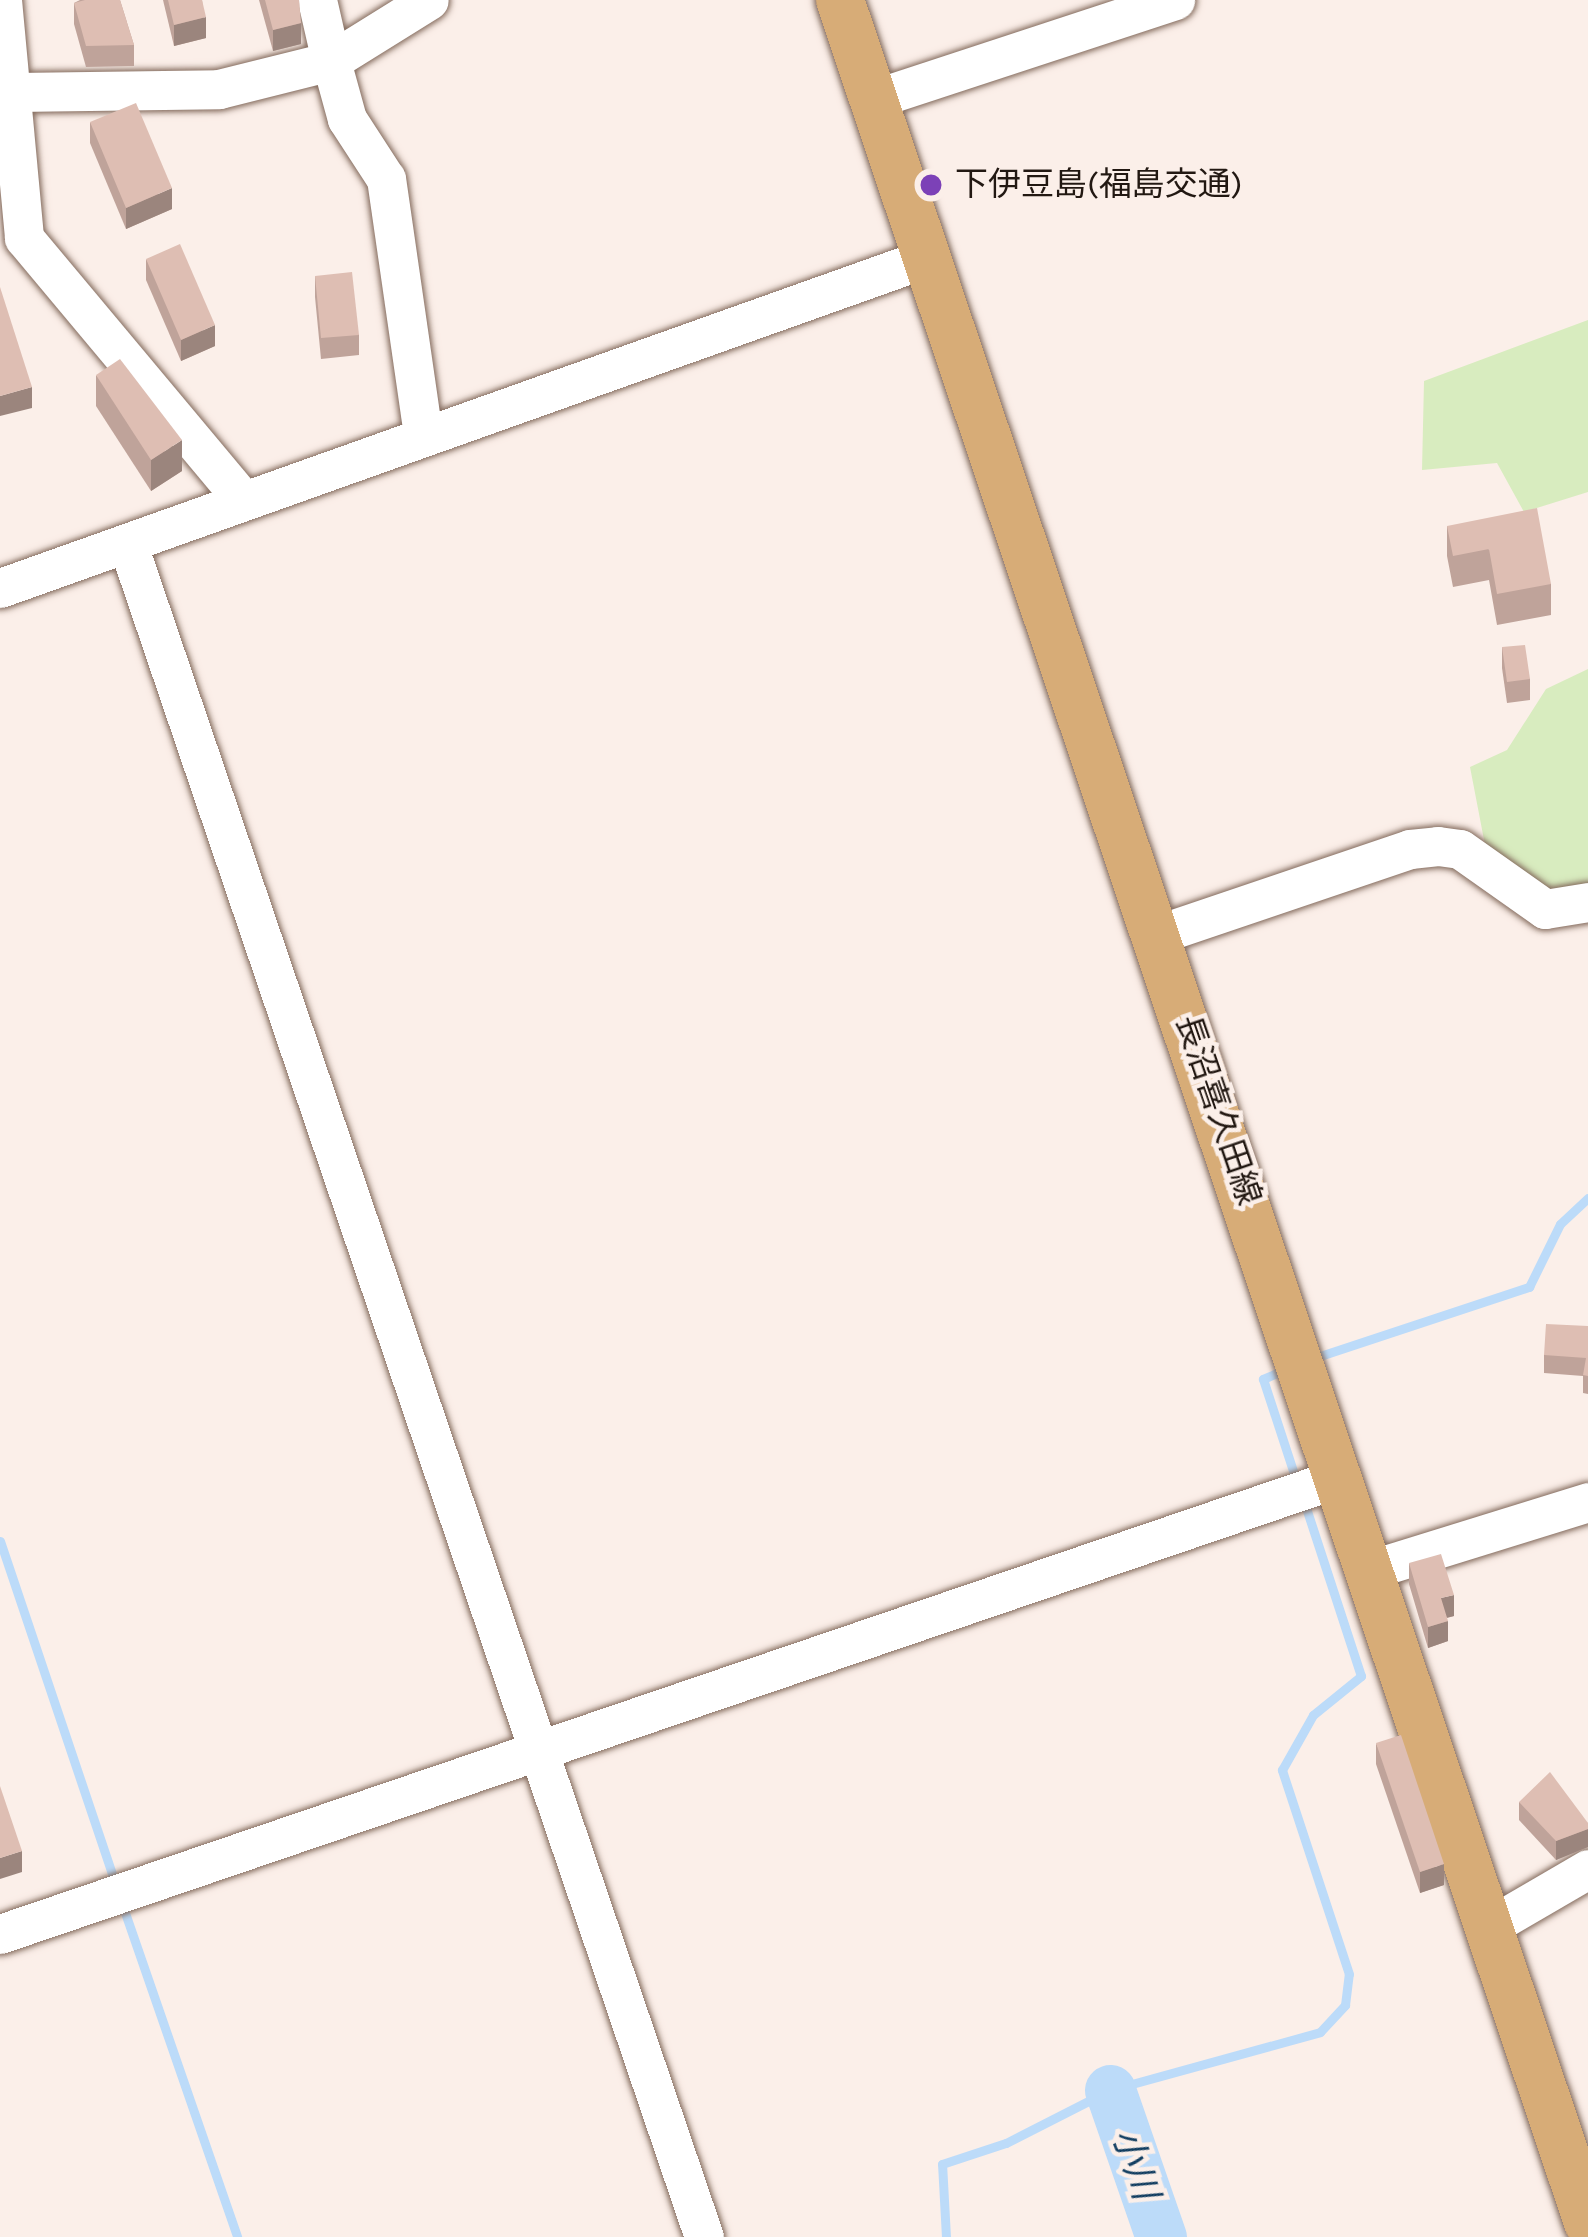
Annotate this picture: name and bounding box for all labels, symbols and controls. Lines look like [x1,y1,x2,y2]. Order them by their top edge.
place label: 下伊豆島(福島交通) [955,165,1242,205]
marker: 下伊豆島(福島交通) [918,172,944,198]
street label: 長沼喜久田線 [1167,1010,1269,1210]
water label: 小川 [1103,2123,1167,2205]

